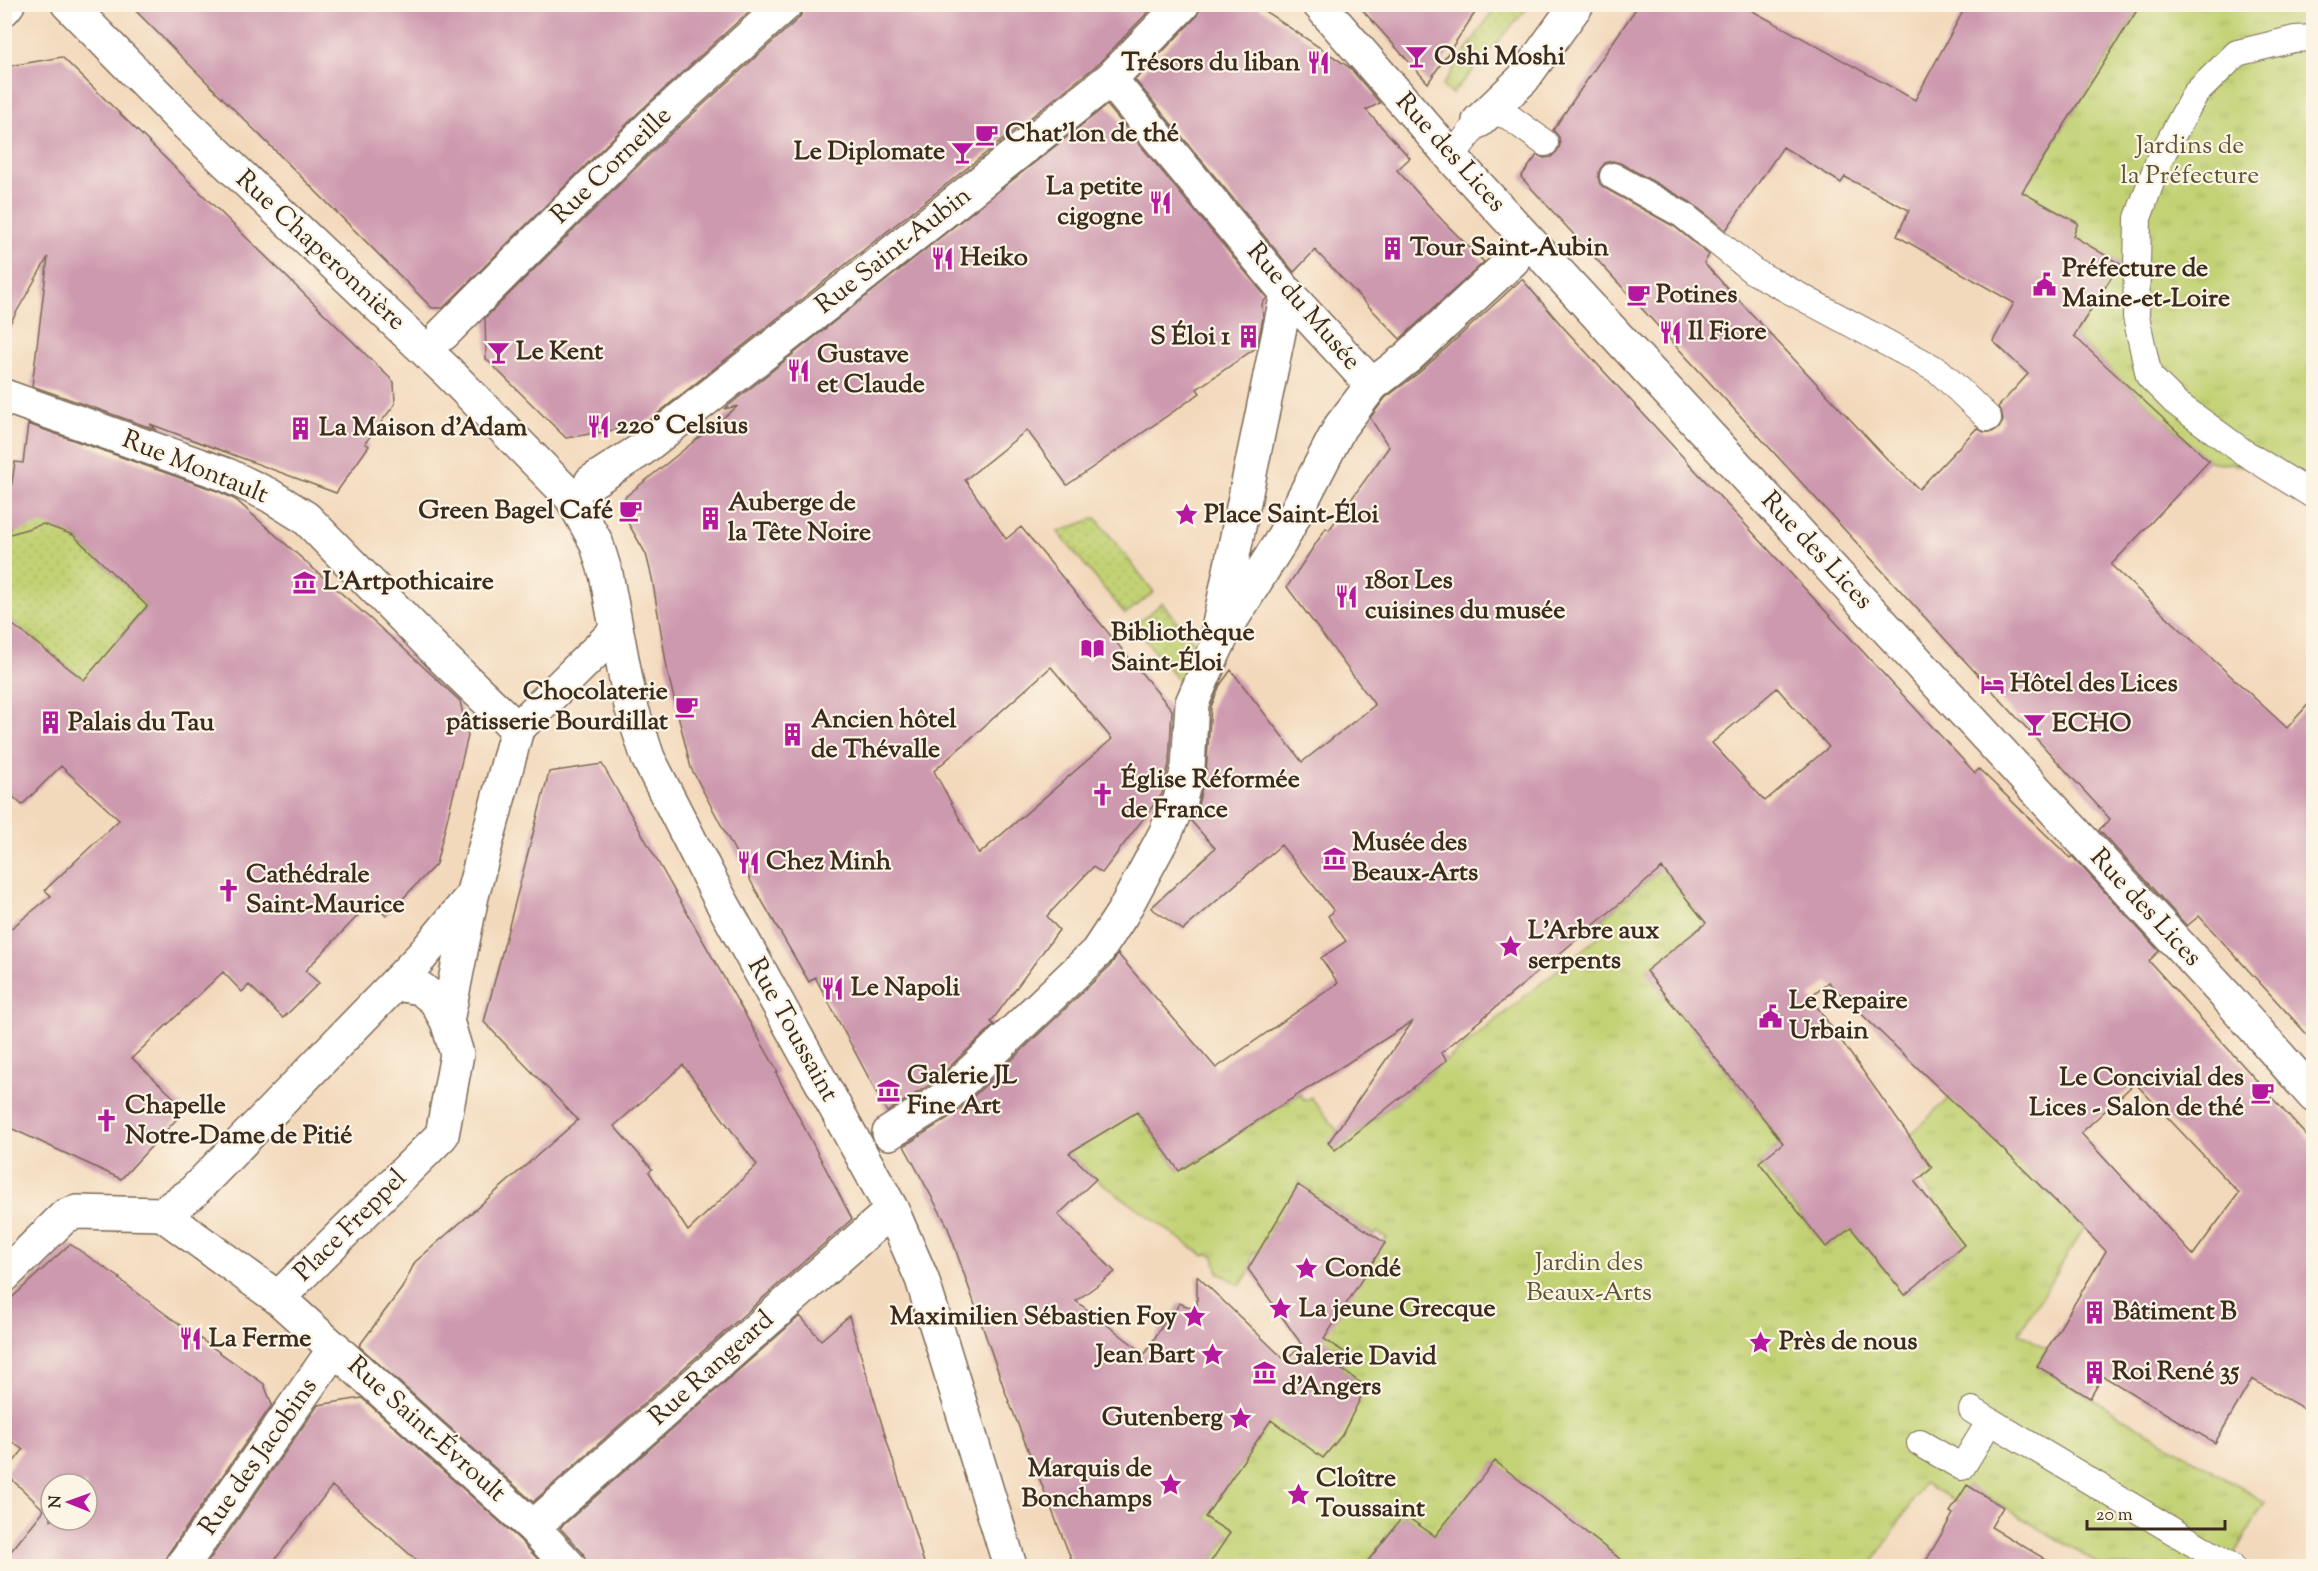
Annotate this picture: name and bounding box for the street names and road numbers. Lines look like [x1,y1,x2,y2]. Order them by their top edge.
street label: Rue des Lices [1386,85,1514,221]
street label: Rue Corneille [543,99,681,233]
street label: Rue Chaperonnière [227,162,413,340]
street label: Rue Saint-Aubin [808,178,980,324]
street label: Rue du Musée [1237,235,1369,379]
street label: Rue Montault [116,422,274,514]
street label: Rue des Lices [1751,484,1881,618]
street label: Rue des Lices [2080,841,2210,975]
street label: Rue Toussaint [737,951,847,1109]
street label: Place Freppel [286,1161,416,1291]
street label: Rue Rangeard [641,1303,783,1435]
street label: Rue Saint-Évroult [338,1349,514,1512]
street label: Rue des Jacobins [191,1371,327,1543]

